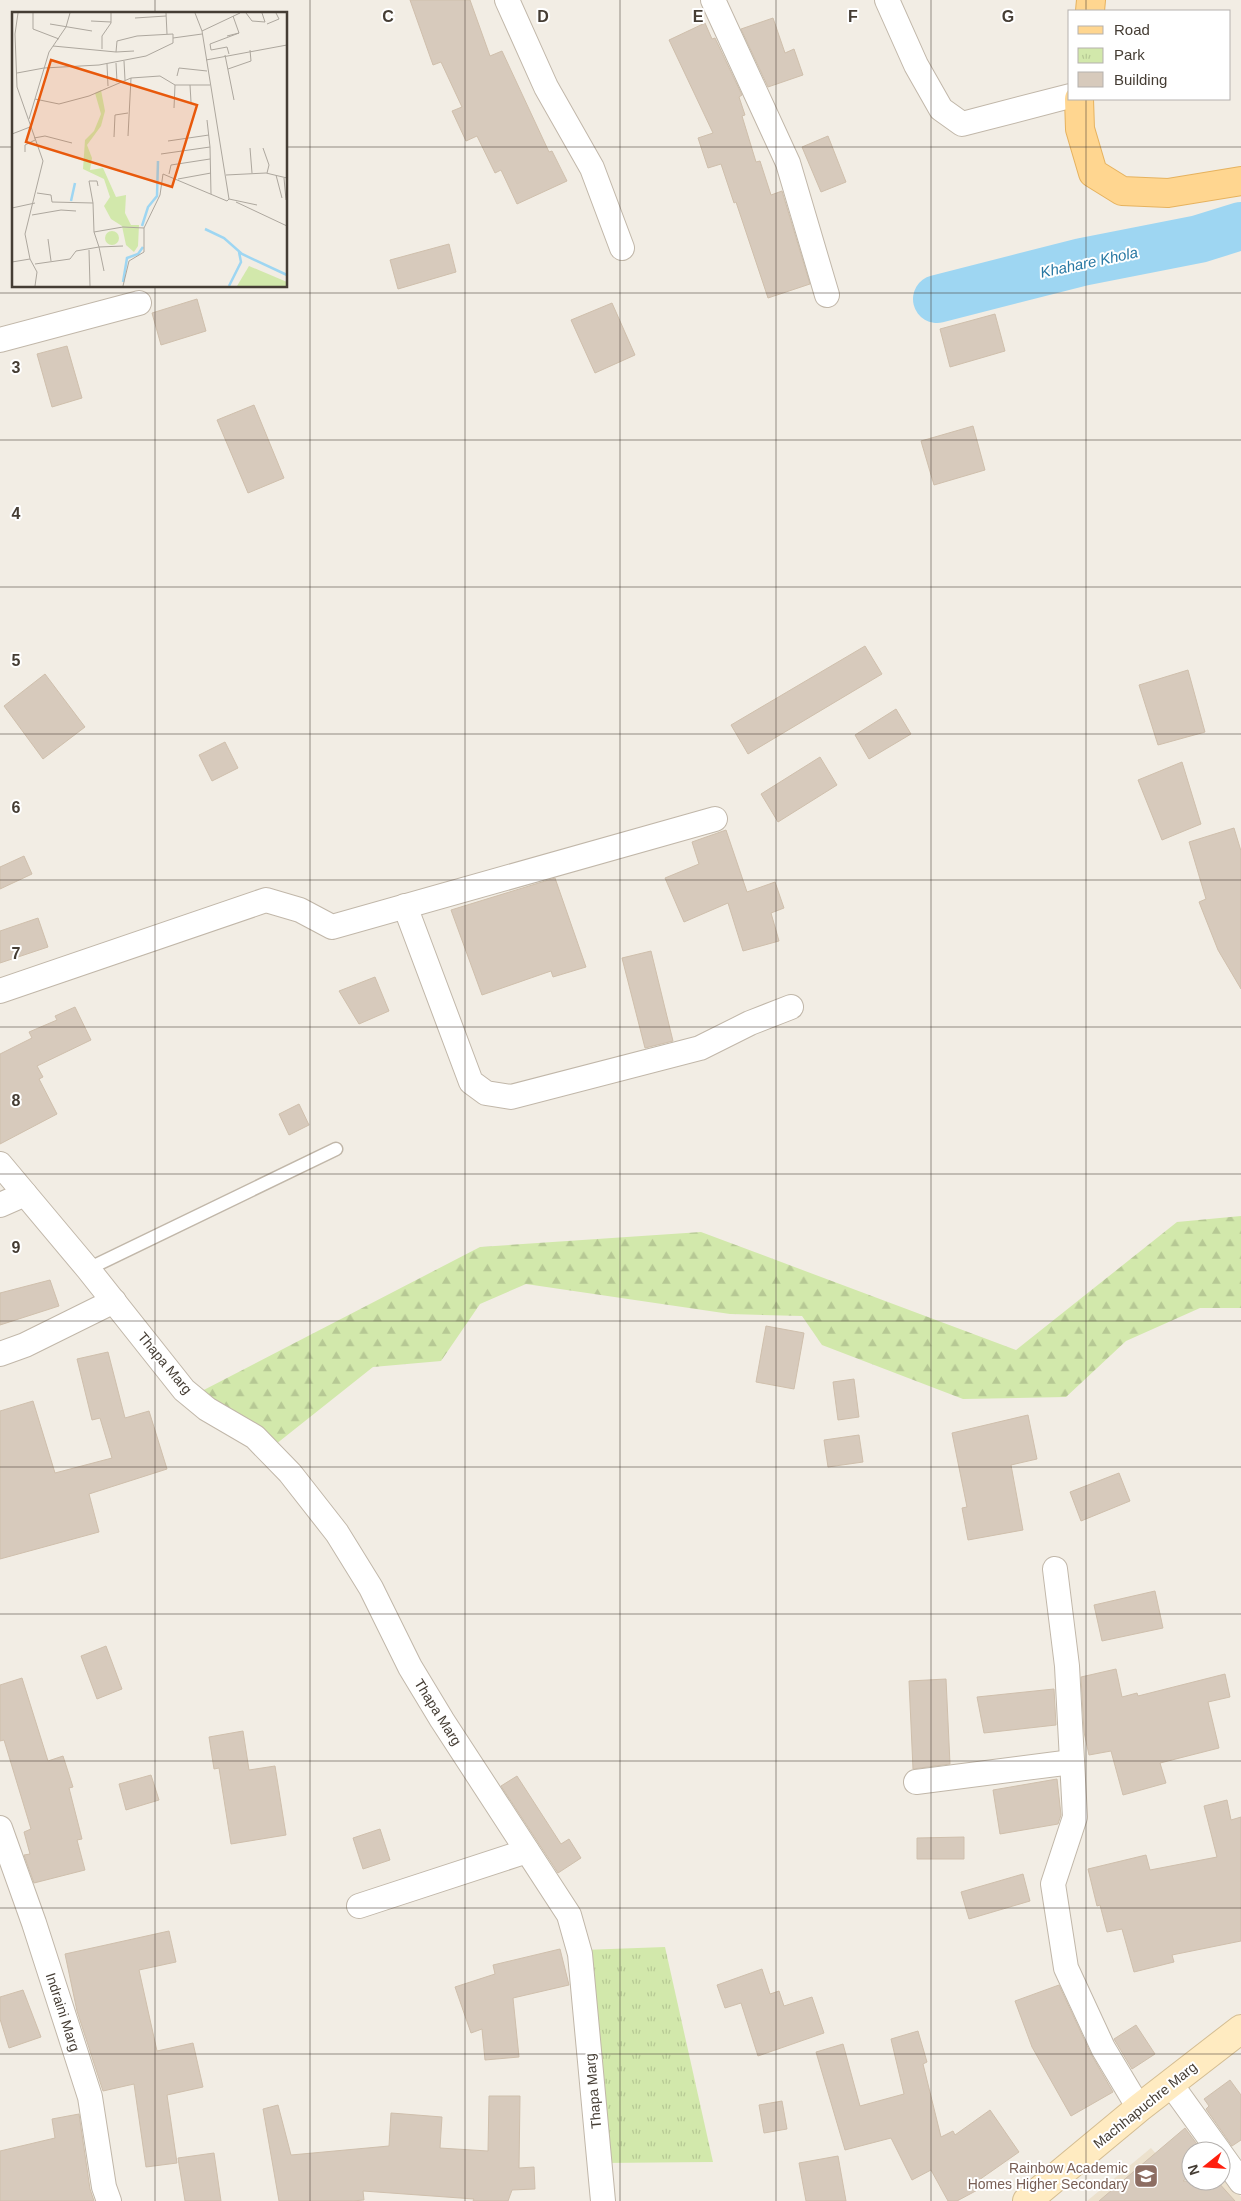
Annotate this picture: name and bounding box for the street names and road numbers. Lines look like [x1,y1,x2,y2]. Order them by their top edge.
street label: Thapa Marg [135,1329,195,1397]
street label: Thapa Marg [411,1676,465,1748]
street label: Indraini Marg [43,1971,83,2053]
street label: Thapa Marg [582,2053,604,2129]
street label: Machhapuchre Marg [1090,2058,1200,2152]

